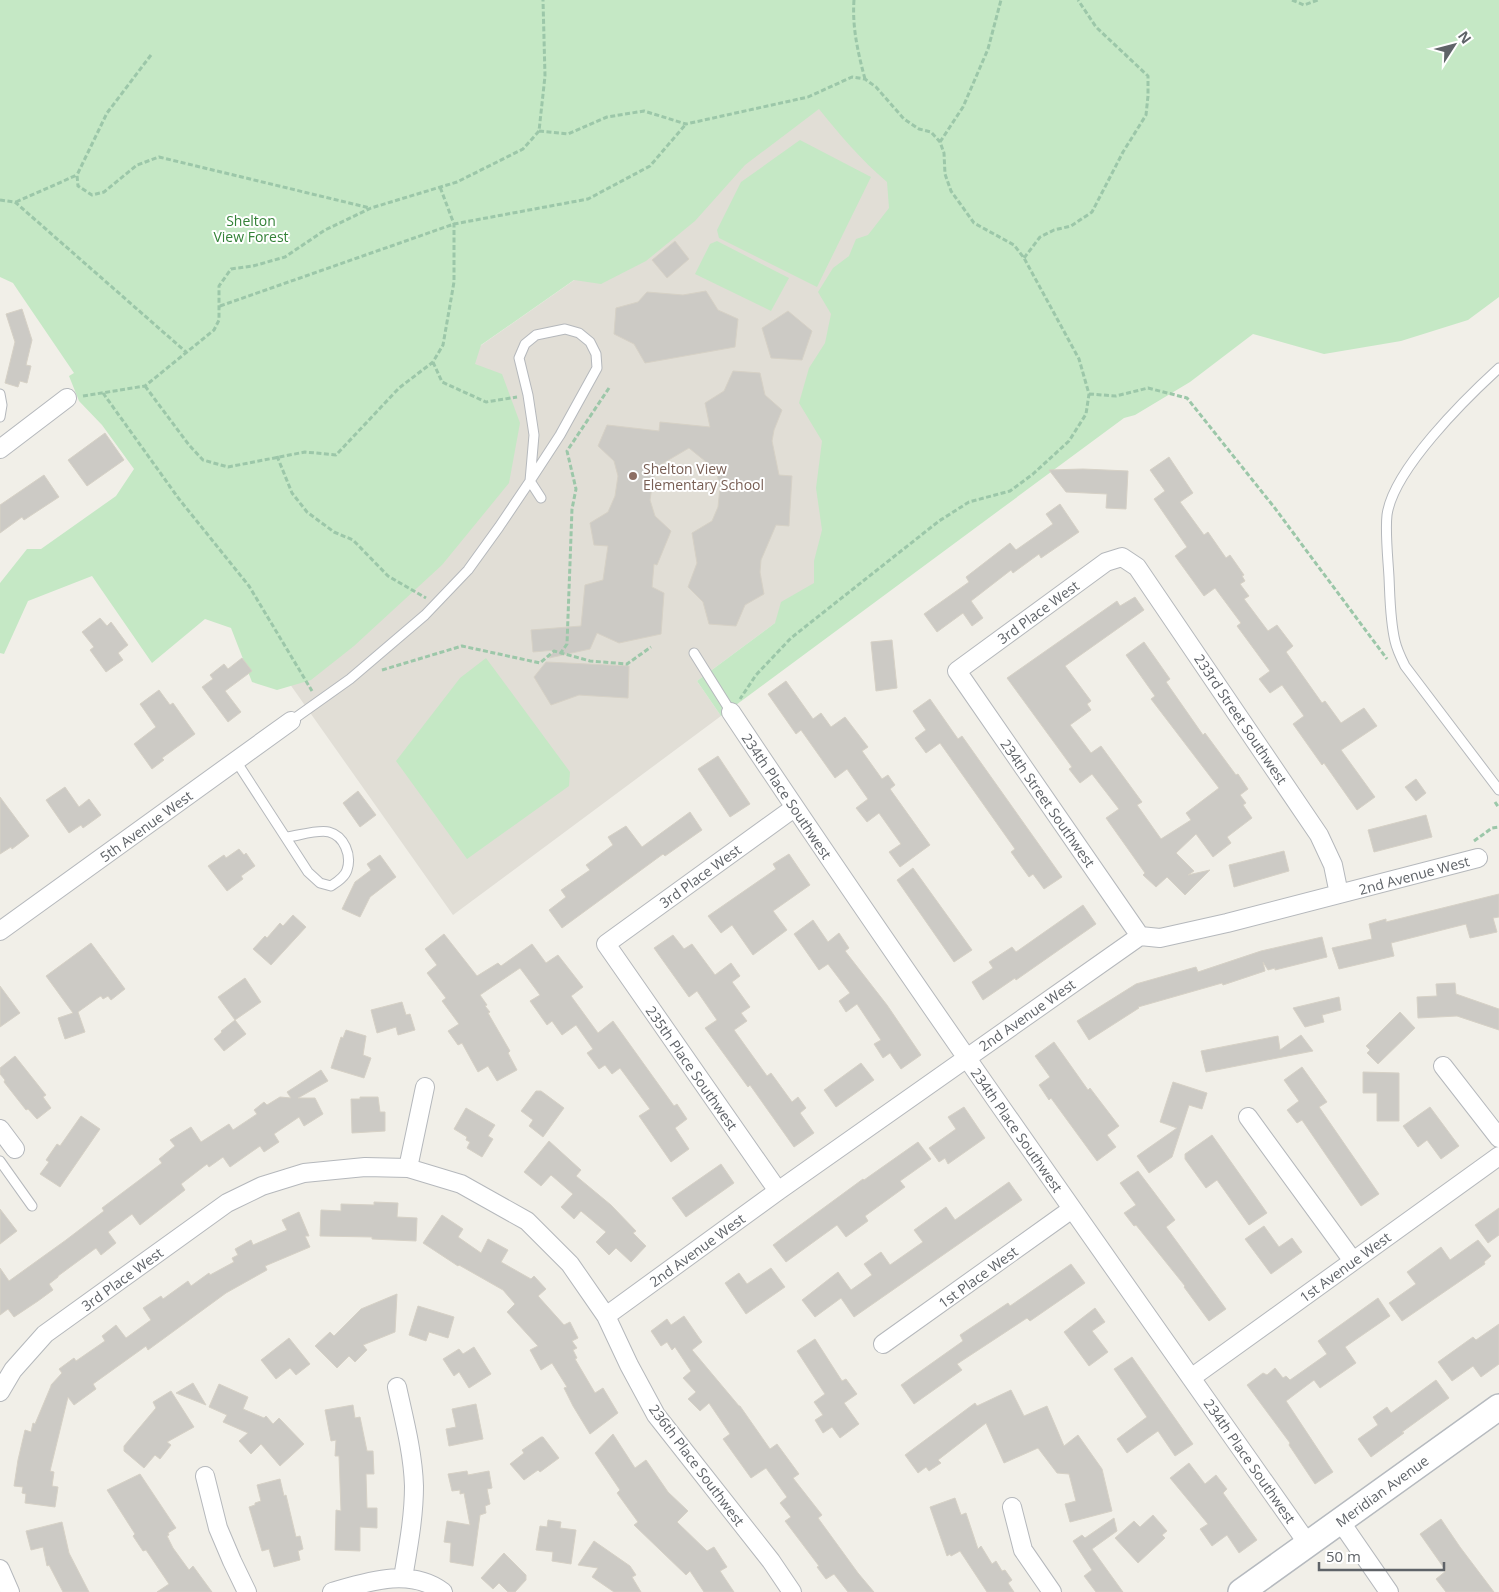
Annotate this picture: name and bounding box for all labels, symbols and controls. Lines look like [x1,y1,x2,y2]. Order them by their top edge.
north arrow [1429,20,1479,70]
text: N [1454,27,1476,47]
park label: Shelton View Forest [213,211,289,246]
place label: Shelton View Elementary School [643,459,764,494]
marker: Shelton View Elementary School [627,470,639,482]
street label: 3rd Place West [993,576,1083,648]
street label: 233rd Street Southwest [1190,650,1292,788]
street label: 234th Place Southwest [738,729,836,863]
street label: 234th Street Southwest [996,735,1100,871]
street label: 5th Avenue West [96,786,196,866]
street label: 3rd Place West [655,840,745,912]
street label: 2nd Avenue West [1357,851,1471,899]
street label: 2nd Avenue West [975,975,1079,1055]
street label: 235th Place Southwest [642,1002,742,1134]
street label: 234th Place Southwest [967,1064,1067,1196]
street label: 2nd Avenue West [645,1209,749,1291]
street label: 1st Avenue West [1296,1228,1394,1306]
street label: 1st Place West [935,1242,1021,1312]
street label: 3rd Place West [77,1243,167,1315]
street label: 234th Place Southwest [1200,1395,1300,1527]
street label: 236th Place Southwest [645,1400,749,1530]
street label: Meridian Avenue [1332,1451,1432,1531]
scale bar [1319,1540,1444,1572]
text: 50 m [1326,1546,1361,1566]

